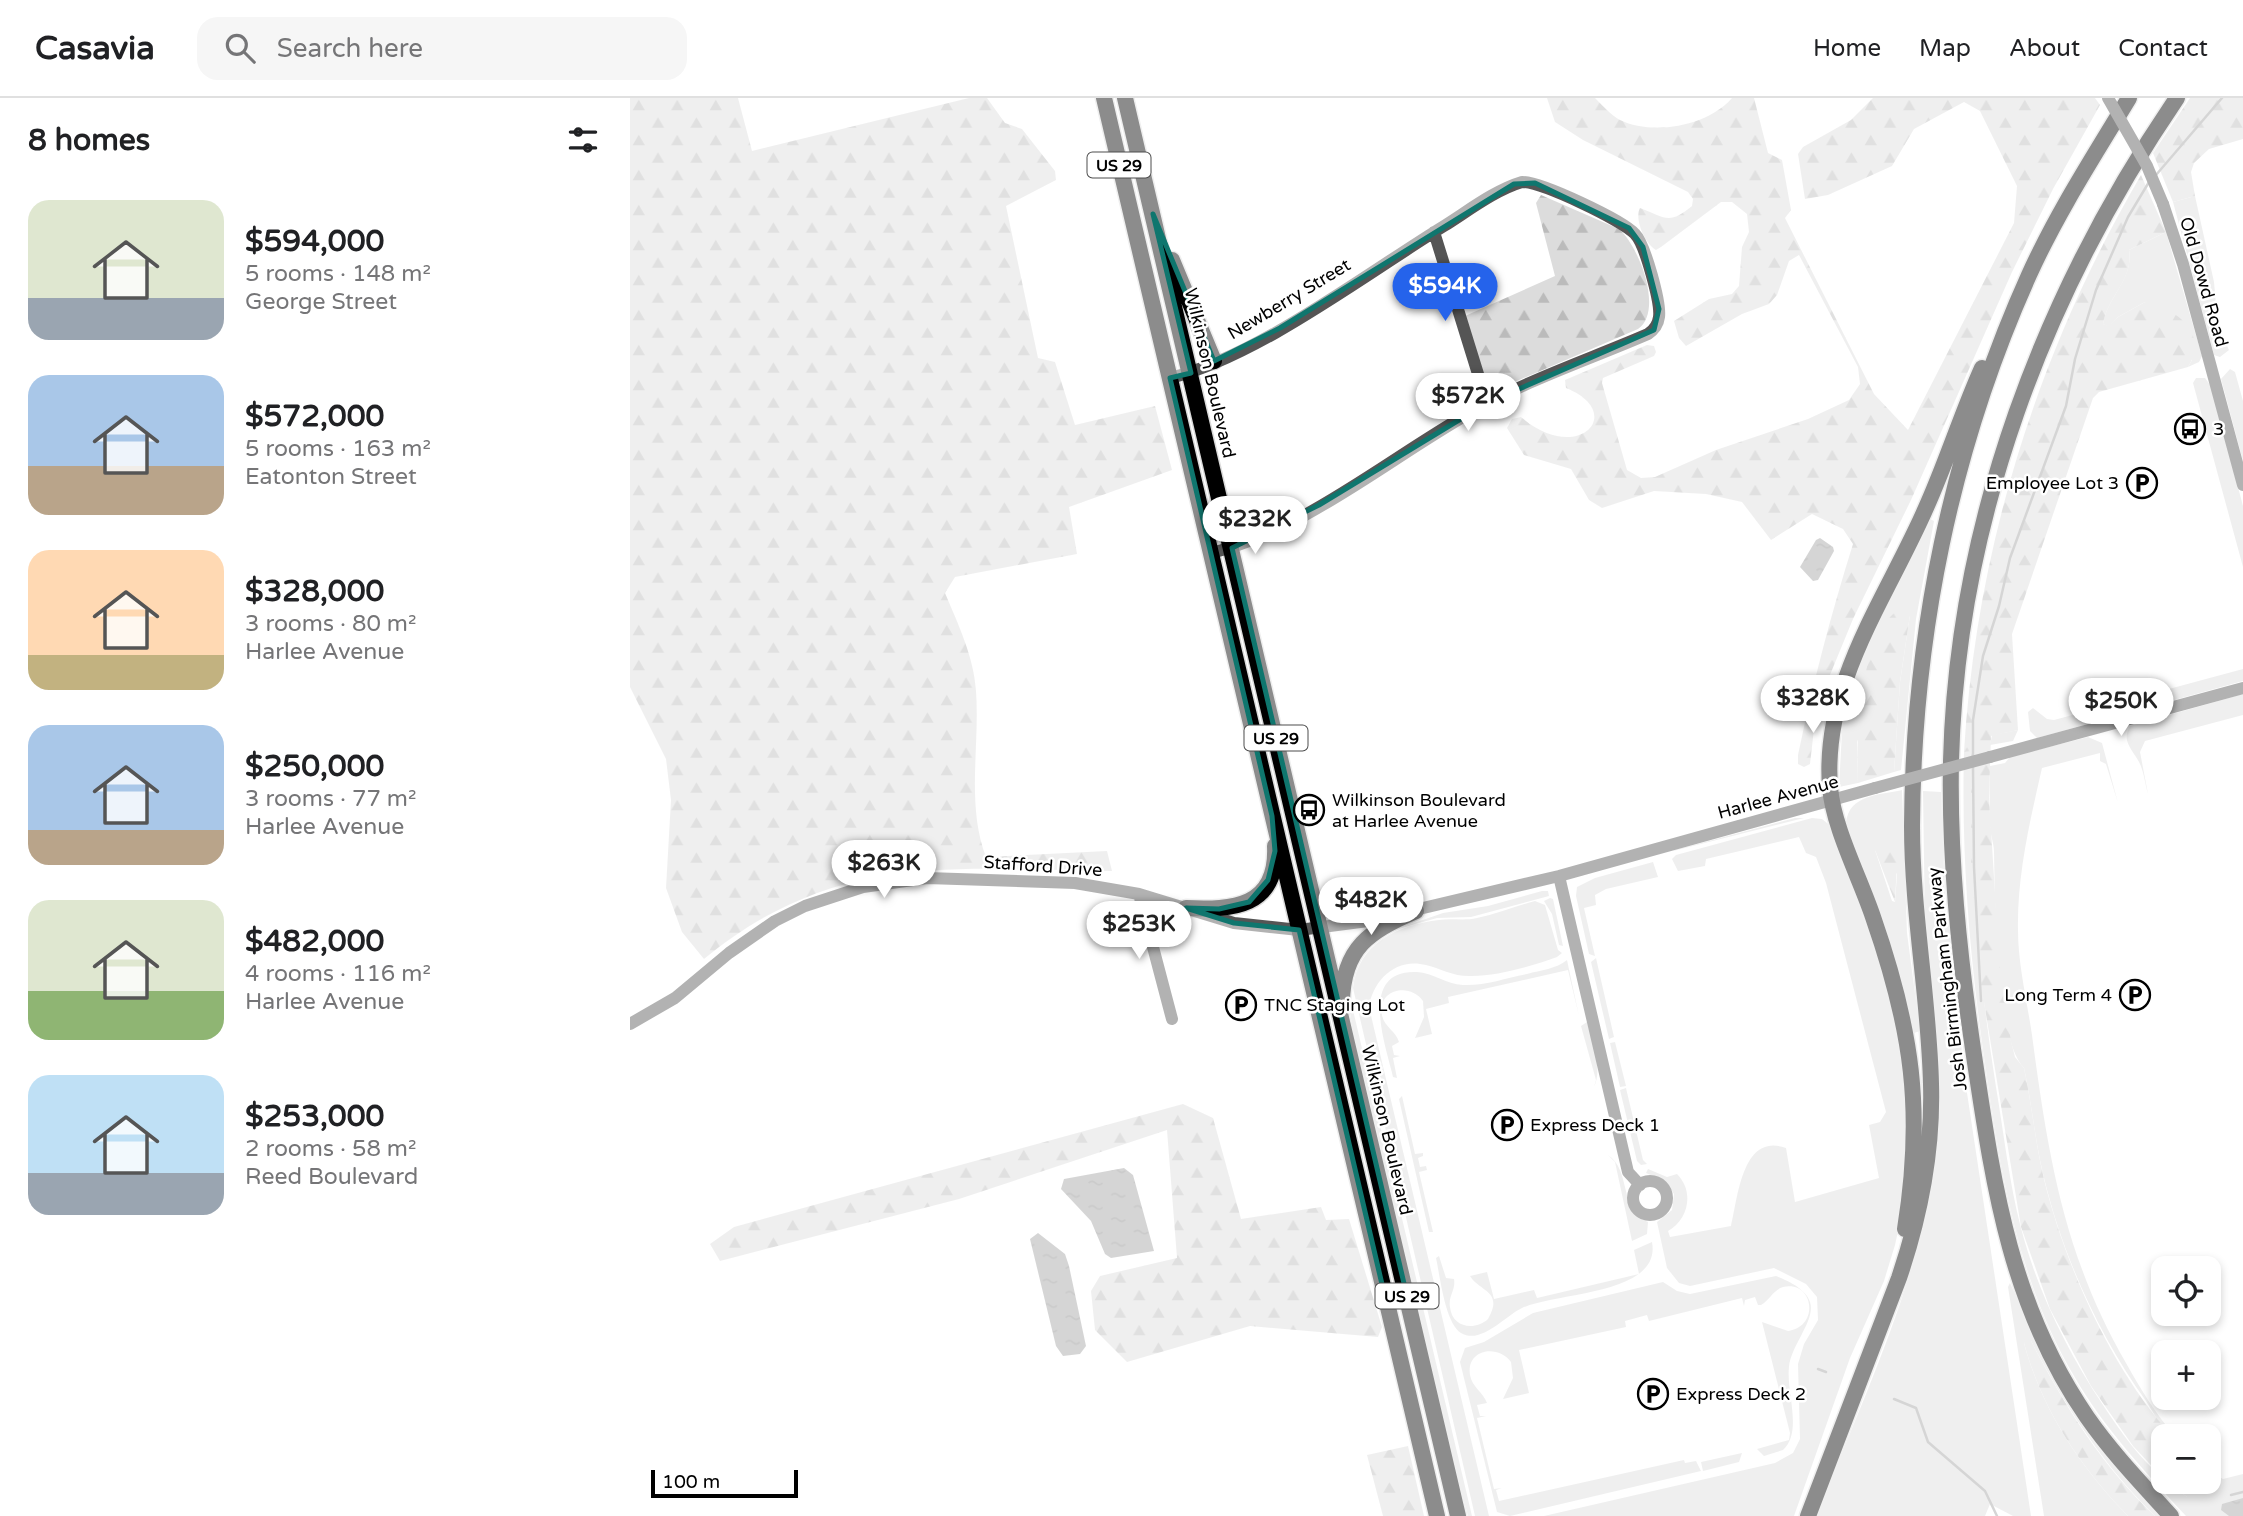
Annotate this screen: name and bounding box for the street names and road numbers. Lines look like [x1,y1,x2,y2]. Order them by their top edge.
road number: US 29 [1088,152,1150,178]
street label: Old Dowd Road [2175,214,2233,350]
street label: Newberry Street [1223,254,1355,344]
street label: Wilkinson Boulevard [1180,286,1240,460]
road number: US 29 [1244,726,1308,750]
street label: Harlee Avenue [1715,770,1841,824]
street label: Stafford Drive [983,851,1103,881]
street label: Josh Birmingham Parkway [1922,866,1972,1092]
street label: Wilkinson Boulevard [1357,1043,1417,1217]
road number: US 29 [1376,1284,1438,1308]

